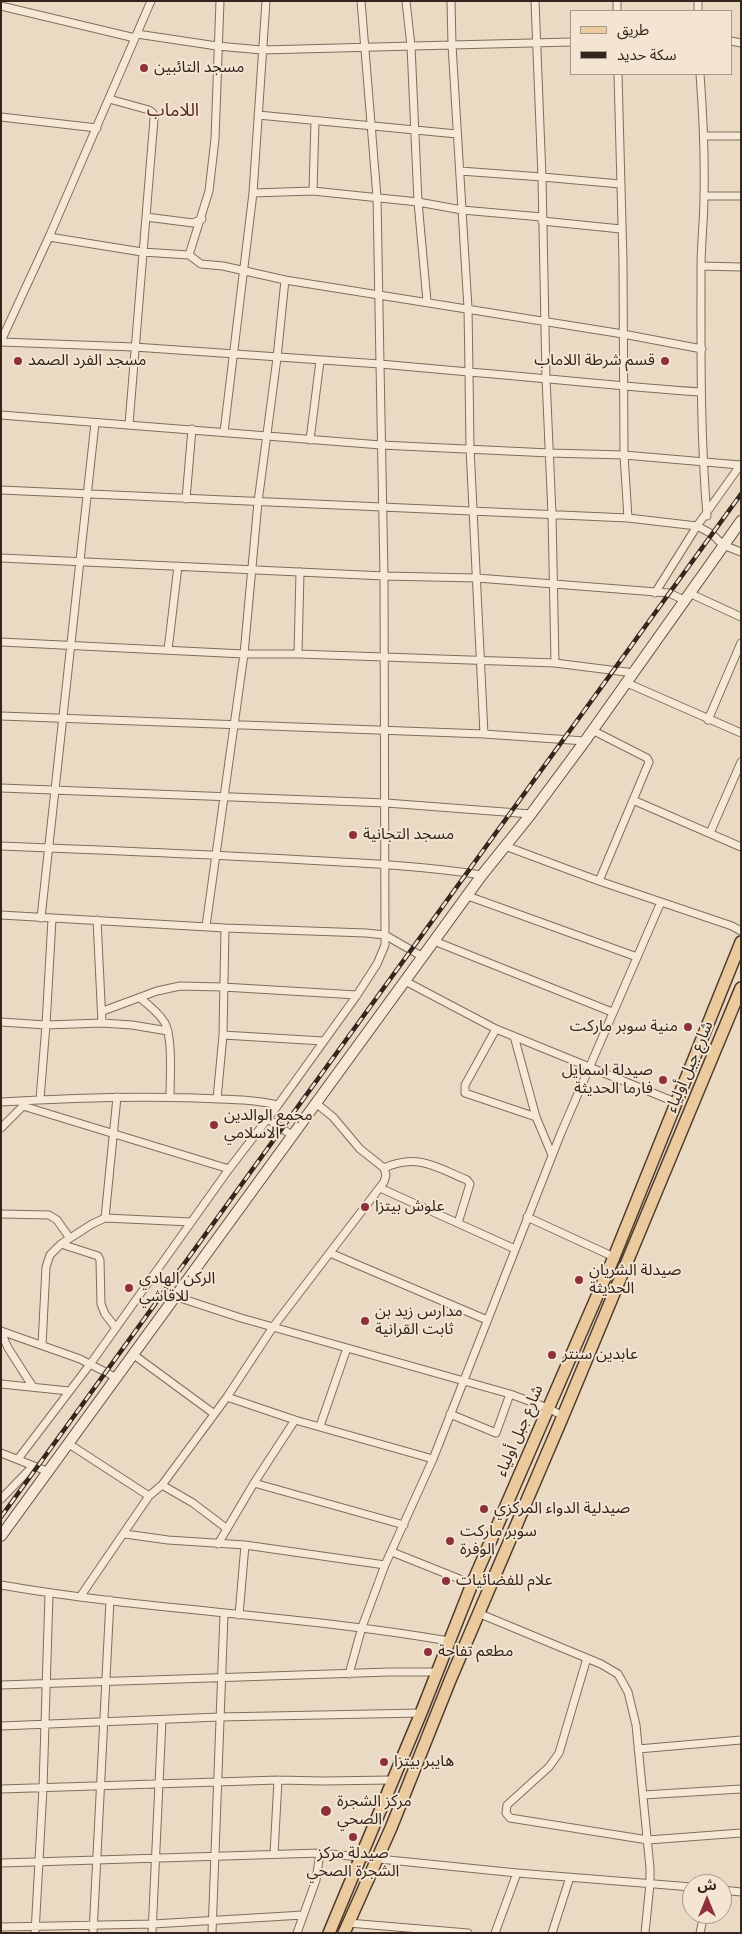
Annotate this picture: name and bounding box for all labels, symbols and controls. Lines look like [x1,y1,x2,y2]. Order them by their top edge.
legend [570,10,732,75]
text: طريق [617,19,649,40]
text: سكة حديد [617,44,676,65]
place label: مسجد التائبين [154,58,244,78]
marker: مسجد التائبين [138,62,150,74]
district label: اللاماب [147,100,199,122]
place label: مسجد الفرد الصمد [28,351,146,371]
place label: قسم شرطة اللاماب [534,351,655,371]
marker: مسجد الفرد الصمد [12,355,24,367]
marker: قسم شرطة اللاماب [659,355,671,367]
place label: مسجد التجانية [363,825,454,845]
marker: مسجد التجانية [347,829,359,841]
place label: منية سوبر ماركت [570,1017,678,1037]
street label: شارع جبل أولياء [662,1018,718,1116]
marker: منية سوبر ماركت [682,1021,694,1033]
place label: صيدلة اسمايل فارما الحديثة [562,1061,653,1099]
marker: صيدلة اسمايل فارما الحديثة [657,1074,669,1086]
place label: مجمع الوالدين الاسلامي [224,1106,313,1144]
marker: مجمع الوالدين الاسلامي [208,1119,220,1131]
place label: علوش بيتزا [375,1197,444,1217]
marker: علوش بيتزا [359,1201,371,1213]
place label: صيدلة الشريان الحديثة [589,1261,681,1299]
place label: الركن الهادي للاقاشي [139,1269,215,1307]
marker: صيدلة الشريان الحديثة [573,1274,585,1286]
marker: الركن الهادي للاقاشي [123,1282,135,1294]
place label: مدارس زيد بن ثابت القرانية [375,1302,463,1340]
marker: مدارس زيد بن ثابت القرانية [359,1315,371,1327]
place label: عابدين سنتر [562,1345,638,1365]
marker: عابدين سنتر [546,1349,558,1361]
street label: شارع جبل أولياء [492,1382,548,1480]
place label: صيدلية الدواء المركزي [494,1499,630,1519]
marker: صيدلية الدواء المركزي [478,1503,490,1515]
place label: سوبر ماركت الوفرة [460,1522,537,1560]
marker: سوبر ماركت الوفرة [444,1535,456,1547]
place label: علام للفضائيات [456,1571,553,1591]
marker: علام للفضائيات [440,1575,452,1587]
place label: مطعم تفاحة [438,1642,513,1662]
marker: مطعم تفاحة [422,1646,434,1658]
place label: هايبر بيتزا [394,1752,454,1772]
marker: هايبر بيتزا [378,1756,390,1768]
place label: مركز الشجرة الصحي [337,1792,412,1830]
marker: مركز الشجرة الصحي [319,1804,333,1818]
marker: صيدلة مركز الشجرة الصحي [347,1831,359,1843]
place label: صيدلة مركز الشجرة الصحي [307,1844,399,1882]
north arrow [682,1874,732,1924]
text: ش [697,1875,717,1895]

